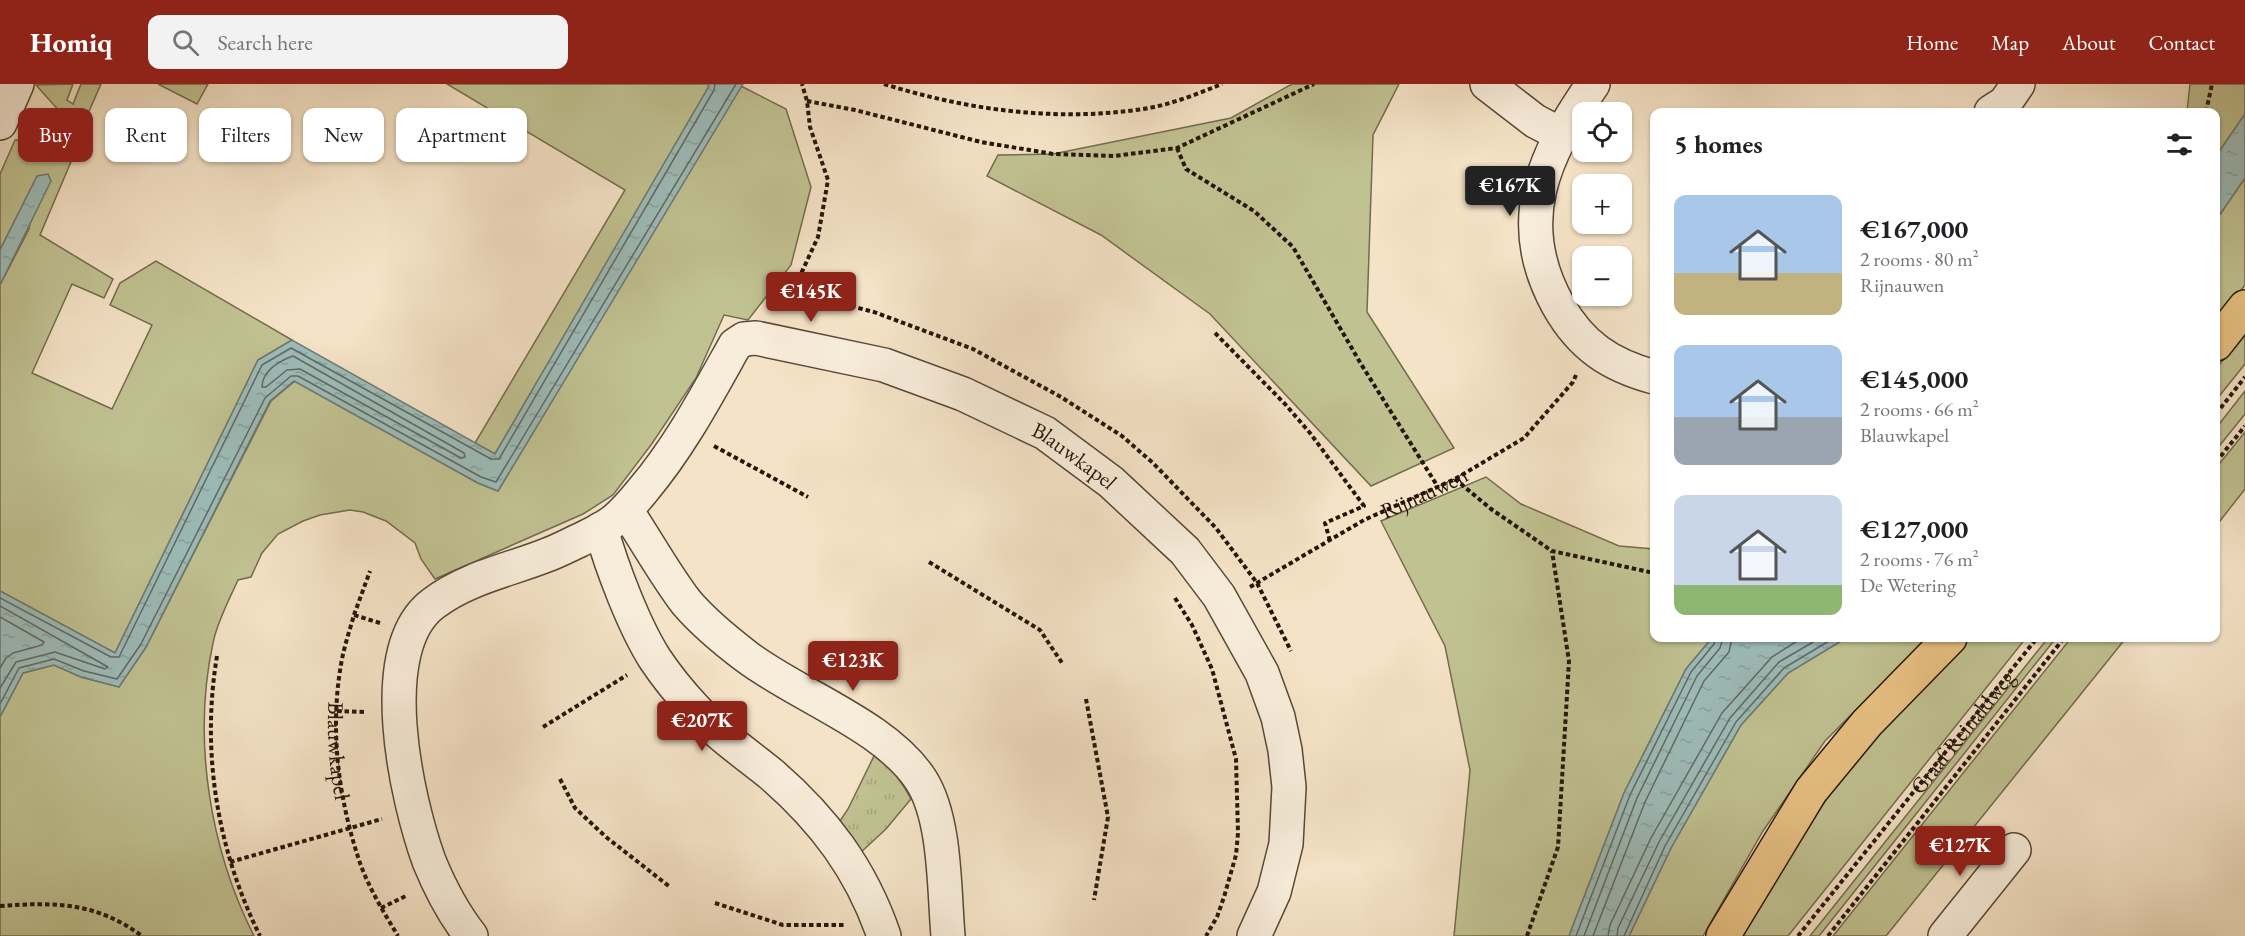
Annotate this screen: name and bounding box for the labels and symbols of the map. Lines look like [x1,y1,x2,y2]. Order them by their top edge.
pin: €167K [1468,166,1552,217]
pin: €145K [769,272,853,323]
street label: Blauwkapel [1028,415,1123,495]
street label: Rijnauwen [1376,460,1474,526]
pin: €123K [811,641,895,692]
street label: Graaf Reinaldweg [1904,663,2021,800]
street label: Blauwkapel [321,701,357,802]
pin: €207K [660,701,744,752]
pin: €127K [1918,826,2002,877]

